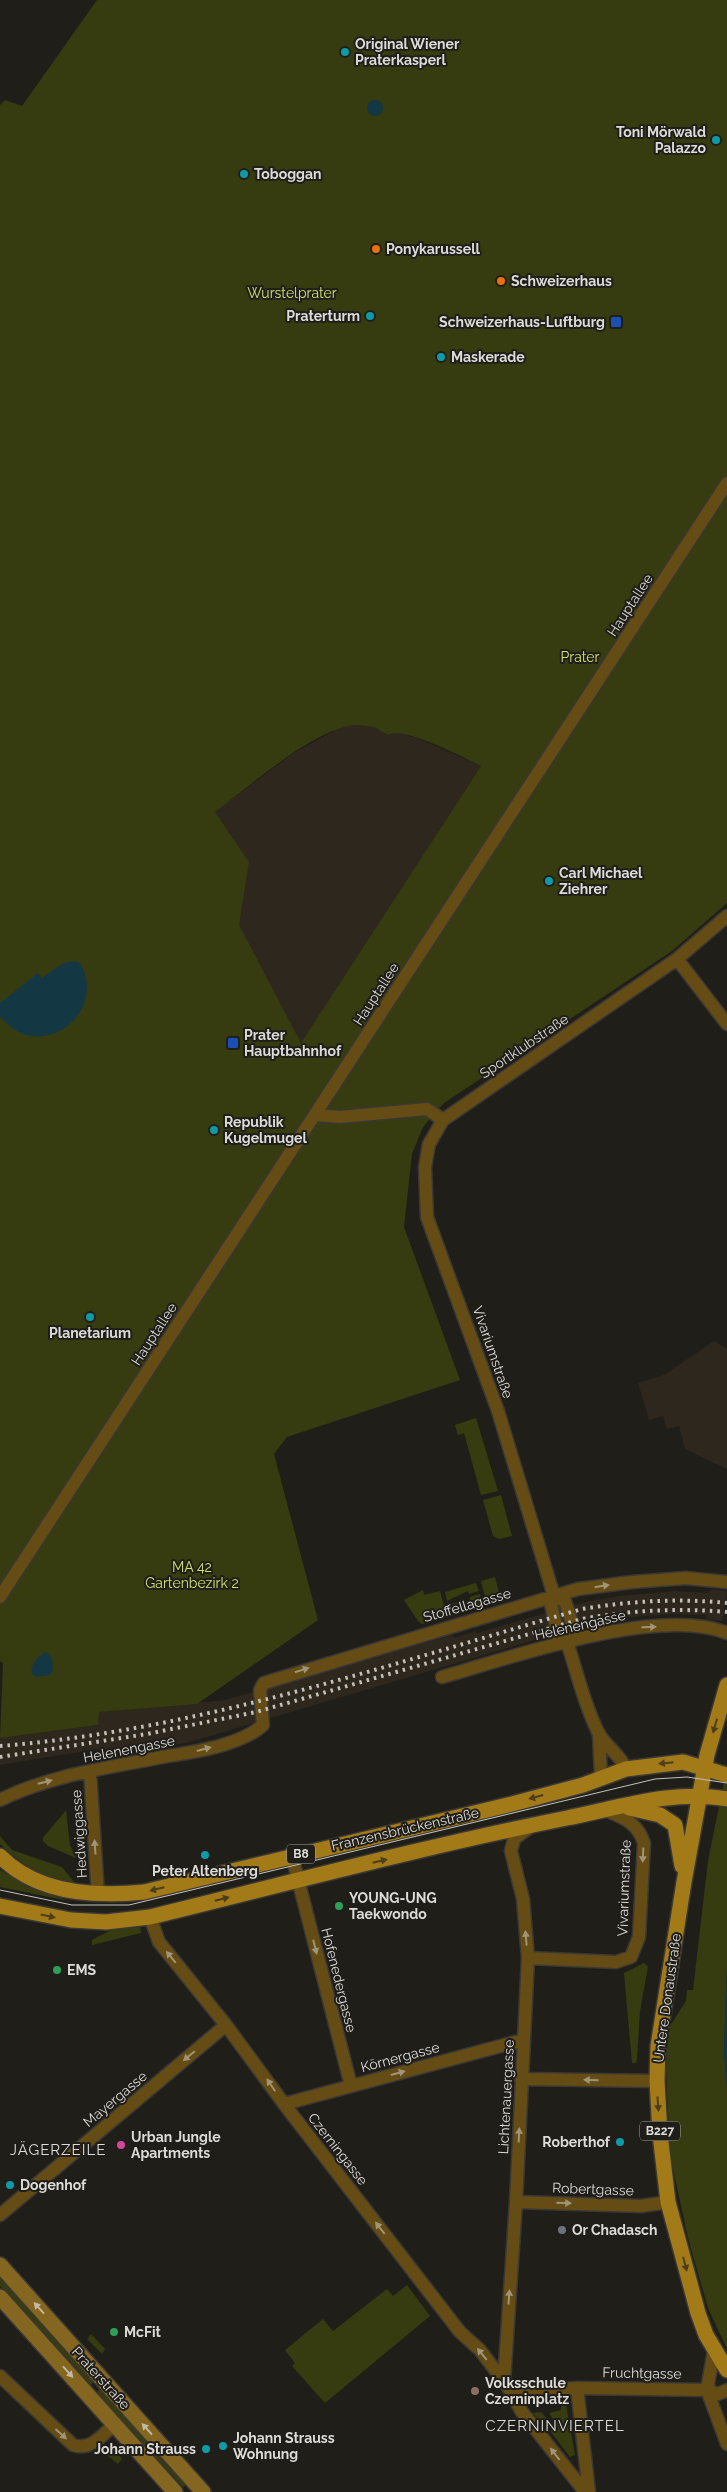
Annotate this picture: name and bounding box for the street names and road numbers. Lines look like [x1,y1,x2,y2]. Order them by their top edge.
street label: Hauptallee [604,571,656,639]
street label: Hauptallee [350,960,402,1028]
street label: Sportklubstraße [477,1011,571,1081]
street label: Hauptallee [128,1300,180,1368]
street label: Vivariumstraße [470,1304,516,1400]
street label: Stoffellagasse [421,1585,513,1625]
street label: Helenengasse [533,1607,627,1643]
street label: Helenengasse [82,1732,176,1766]
street label: Hedwiggasse [68,1789,90,1879]
street label: Franzensbrückenstraße [330,1804,480,1854]
street label: Vivariumstraße [614,1839,634,1937]
road number: B8 [287,1845,315,1864]
street label: Hofenedergasse [318,1926,360,2034]
street label: Untere Donaustraße [650,1932,684,2064]
street label: Körnergasse [359,2039,441,2075]
street label: Lichtenauergasse [495,2039,517,2155]
street label: Mayergasse [80,2068,150,2130]
street label: Czerningasse [305,2110,371,2188]
road number: B227 [640,2122,680,2140]
street label: Robertgasse [552,2180,634,2198]
street label: Praterstraße [69,2343,133,2413]
street label: Fruchtgasse [602,2364,682,2382]

